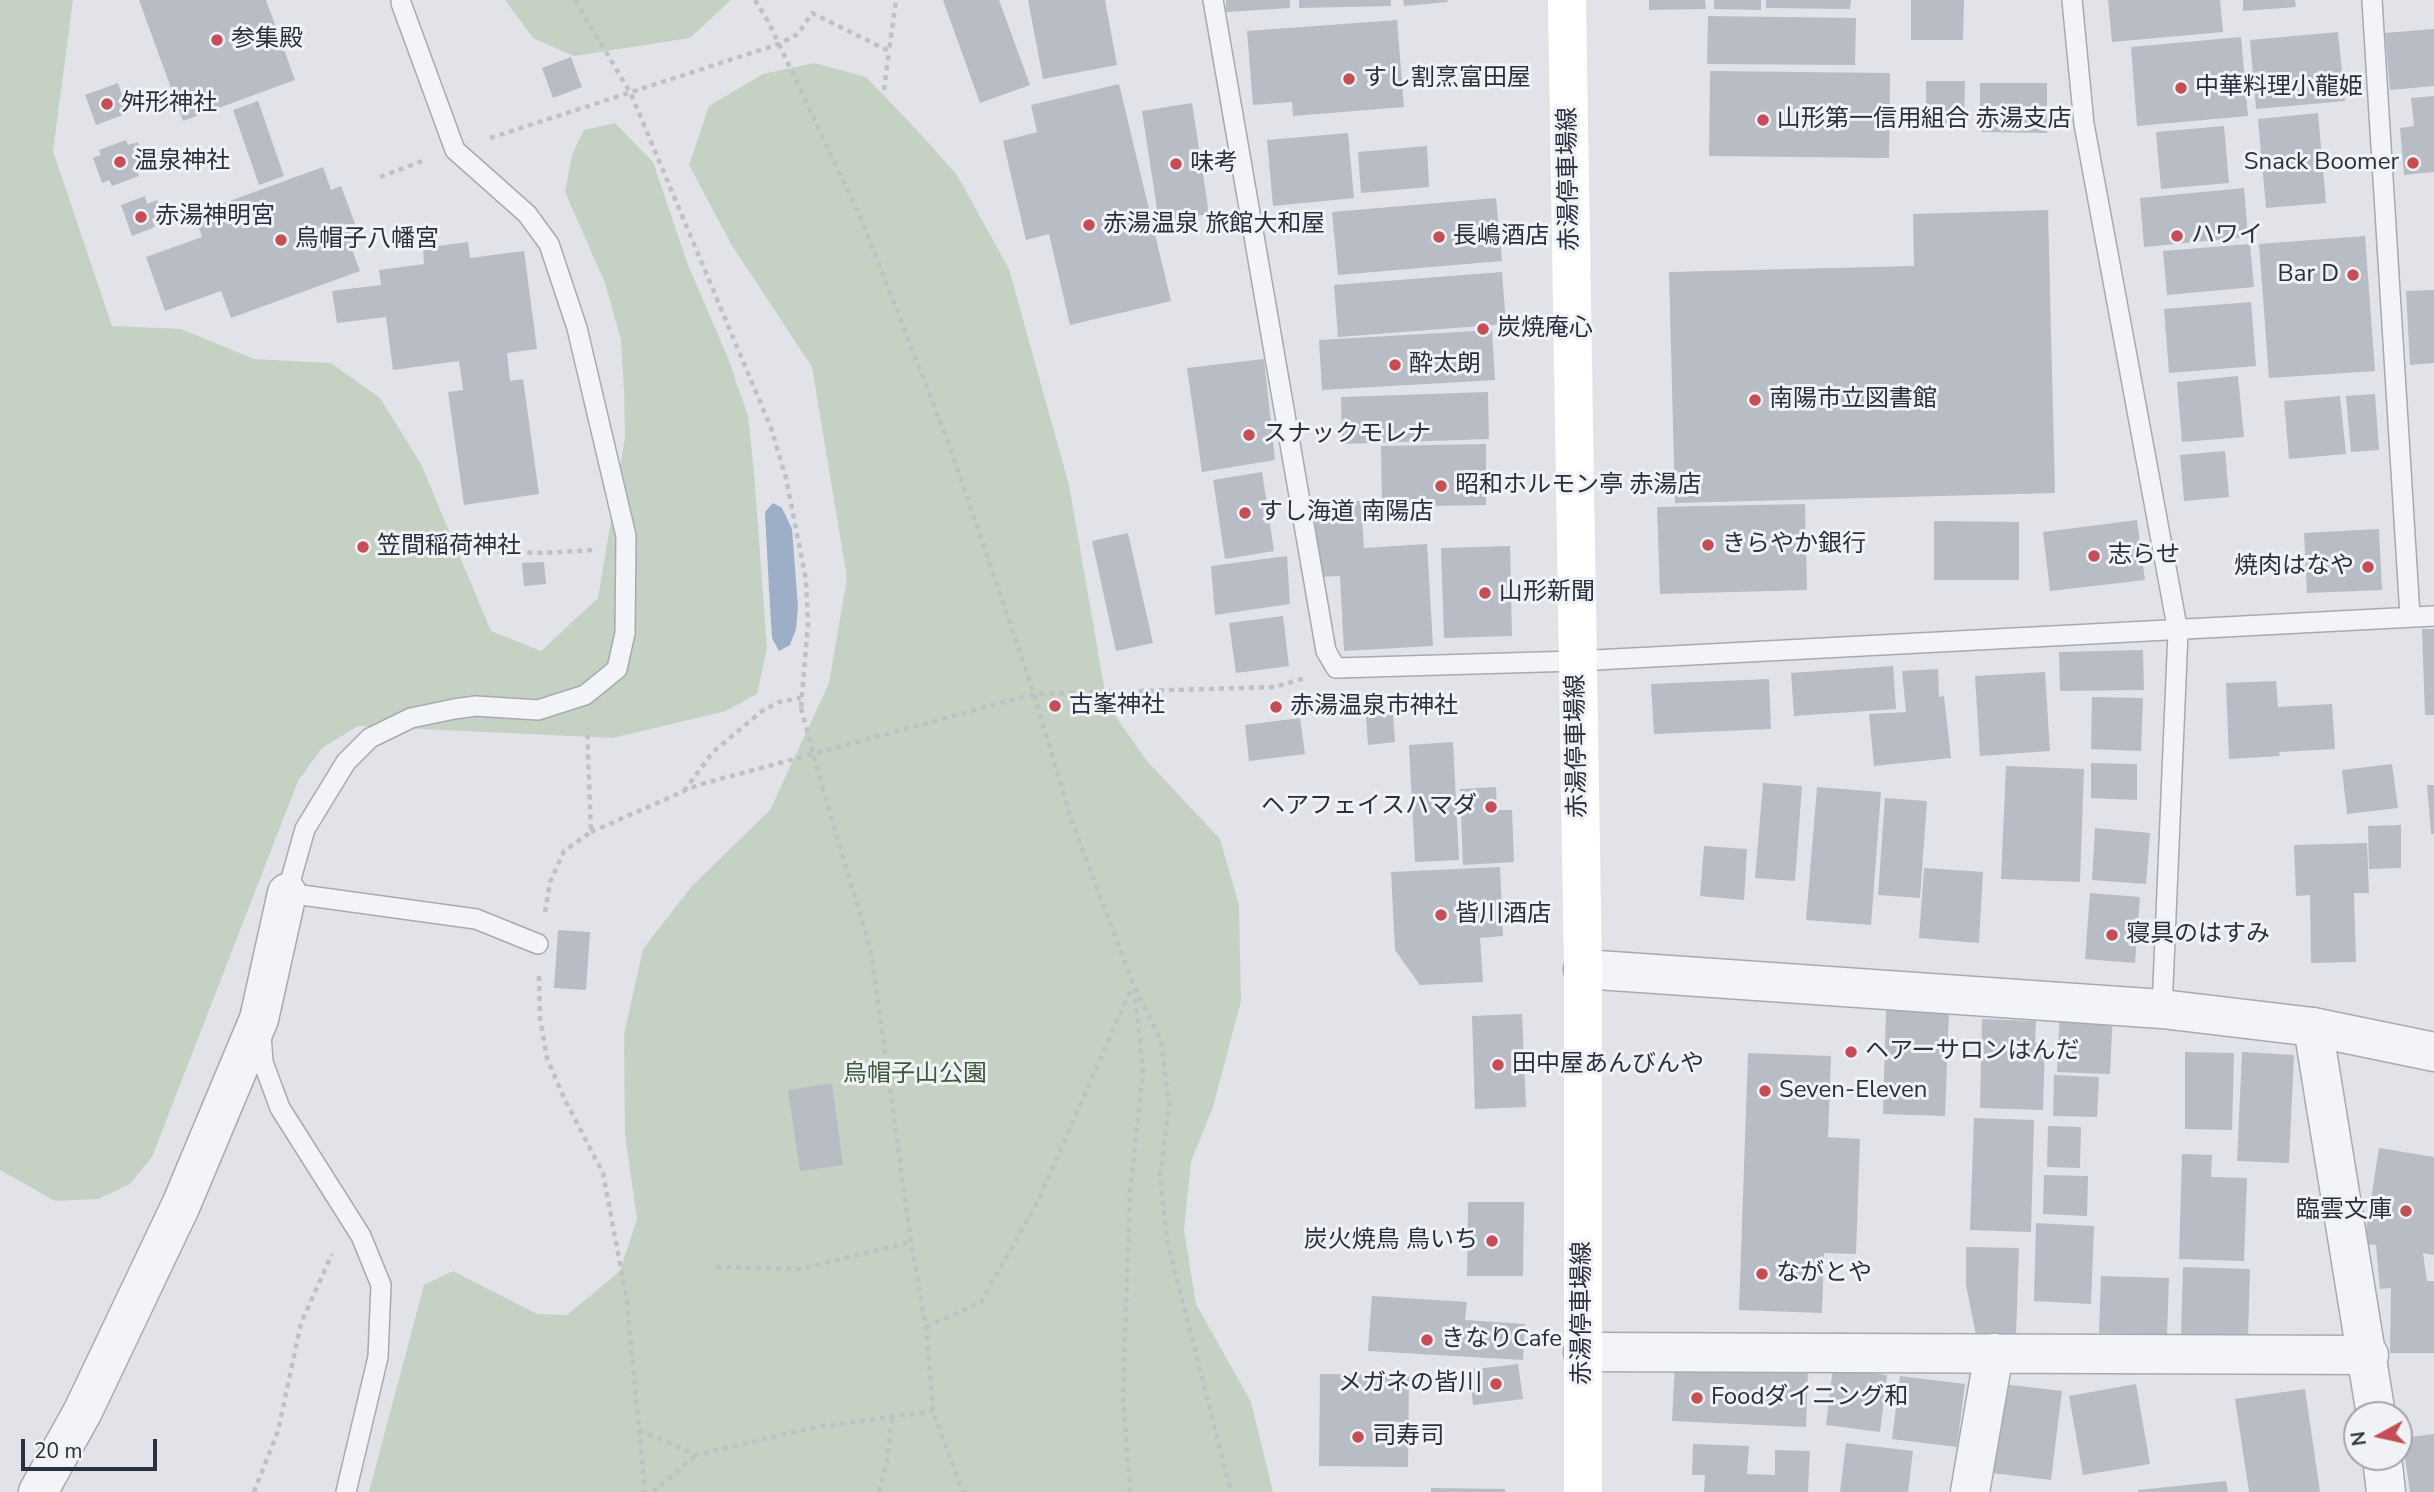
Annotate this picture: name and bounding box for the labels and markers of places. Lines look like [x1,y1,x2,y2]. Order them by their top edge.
place label: 参集殿 [231,26,303,54]
marker: 参集殿 [209,32,225,48]
place label: すし割烹富田屋 [1363,65,1531,93]
marker: すし割烹富田屋 [1341,71,1357,87]
place label: 中華料理小龍姫 [2195,74,2363,102]
marker: 中華料理小龍姫 [2173,80,2189,96]
place label: 舛形神社 [121,90,217,118]
marker: 舛形神社 [99,96,115,112]
place label: 山形第一信用組合 赤湯支店 [1777,106,2071,134]
marker: 山形第一信用組合 赤湯支店 [1755,112,1771,128]
place label: 温泉神社 [134,148,230,176]
place label: Snack Boomer [2244,149,2399,177]
place label: 味考 [1190,150,1238,178]
marker: 温泉神社 [112,154,128,170]
marker: Snack Boomer [2405,155,2421,171]
marker: 味考 [1168,156,1184,172]
place label: 赤湯神明宮 [155,203,275,231]
marker: 赤湯神明宮 [133,209,149,225]
place label: 赤湯温泉 旅館大和屋 [1103,211,1325,239]
marker: 赤湯温泉 旅館大和屋 [1081,217,1097,233]
place label: ハワイ [2191,222,2263,250]
place label: 長嶋酒店 [1453,223,1549,251]
place label: 烏帽子八幡宮 [295,226,439,254]
marker: ハワイ [2169,228,2185,244]
marker: 長嶋酒店 [1431,229,1447,245]
marker: 烏帽子八幡宮 [273,232,289,248]
place label: Bar D [2277,261,2339,289]
marker: Bar D [2345,267,2361,283]
place label: 炭焼庵心 [1497,315,1593,343]
marker: 炭焼庵心 [1475,321,1491,337]
place label: 酔太朗 [1409,351,1481,379]
marker: 酔太朗 [1387,357,1403,373]
place label: 南陽市立図書館 [1769,386,1937,414]
marker: 南陽市立図書館 [1747,392,1763,408]
place label: スナックモレナ [1263,421,1431,449]
marker: スナックモレナ [1241,427,1257,443]
place label: 昭和ホルモン亭 赤湯店 [1455,472,1701,500]
marker: 昭和ホルモン亭 赤湯店 [1433,478,1449,494]
place label: すし海道 南陽店 [1259,499,1433,527]
marker: すし海道 南陽店 [1237,505,1253,521]
place label: きらやか銀行 [1722,531,1866,559]
place label: 笠間稲荷神社 [377,533,521,561]
marker: きらやか銀行 [1700,537,1716,553]
marker: 笠間稲荷神社 [355,539,371,555]
place label: 志らせ [2108,542,2180,570]
marker: 志らせ [2086,548,2102,564]
place label: 焼肉はなや [2234,553,2354,581]
marker: 焼肉はなや [2360,559,2376,575]
place label: 山形新聞 [1499,579,1595,607]
marker: 山形新聞 [1477,585,1493,601]
place label: 古峯神社 [1069,692,1165,720]
place label: 赤湯温泉市神社 [1290,693,1458,721]
marker: 古峯神社 [1047,698,1063,714]
marker: 赤湯温泉市神社 [1268,699,1284,715]
place label: ヘアフェイスハマダ [1261,793,1477,821]
marker: ヘアフェイスハマダ [1483,799,1499,815]
place label: 皆川酒店 [1455,901,1551,929]
marker: 皆川酒店 [1433,907,1449,923]
place label: 寝具のはすみ [2126,921,2270,949]
marker: 寝具のはすみ [2104,927,2120,943]
place label: ヘアーサロンはんだ [1865,1038,2080,1066]
marker: ヘアーサロンはんだ [1843,1044,1859,1060]
place label: 田中屋あんびんや [1512,1051,1704,1079]
marker: 田中屋あんびんや [1490,1057,1506,1073]
place label: Seven-Eleven [1779,1077,1927,1105]
marker: Seven-Eleven [1757,1083,1773,1099]
place label: 臨雲文庫 [2296,1197,2392,1225]
marker: 臨雲文庫 [2398,1203,2414,1219]
place label: 炭火焼鳥 鳥いち [1304,1227,1478,1255]
marker: 炭火焼鳥 鳥いち [1484,1233,1500,1249]
place label: ながとや [1776,1260,1872,1288]
marker: ながとや [1754,1266,1770,1282]
place label: きなりCafe [1441,1326,1562,1354]
marker: きなりCafe [1419,1332,1435,1348]
place label: メガネの皆川 [1338,1370,1482,1398]
marker: メガネの皆川 [1488,1376,1504,1392]
place label: Foodダイニング和 [1711,1384,1908,1412]
marker: Foodダイニング和 [1689,1390,1705,1406]
place label: 司寿司 [1372,1423,1444,1451]
marker: 司寿司 [1350,1429,1366,1445]

